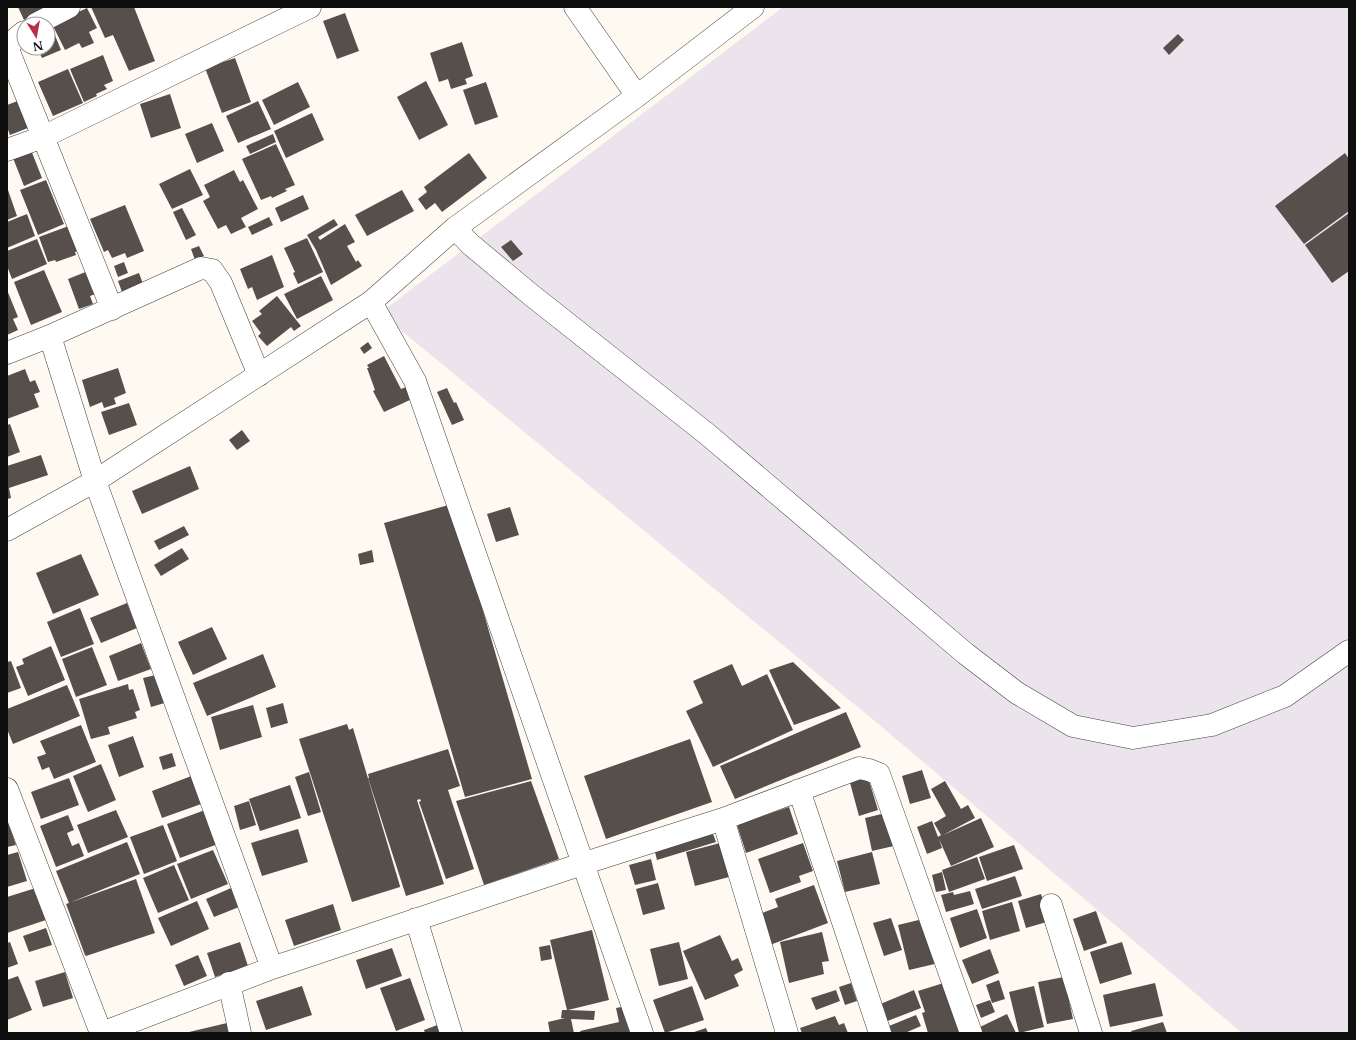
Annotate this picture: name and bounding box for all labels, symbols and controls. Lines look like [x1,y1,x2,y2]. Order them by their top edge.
north arrow [16,16,56,56]
text: N [31,38,44,54]

